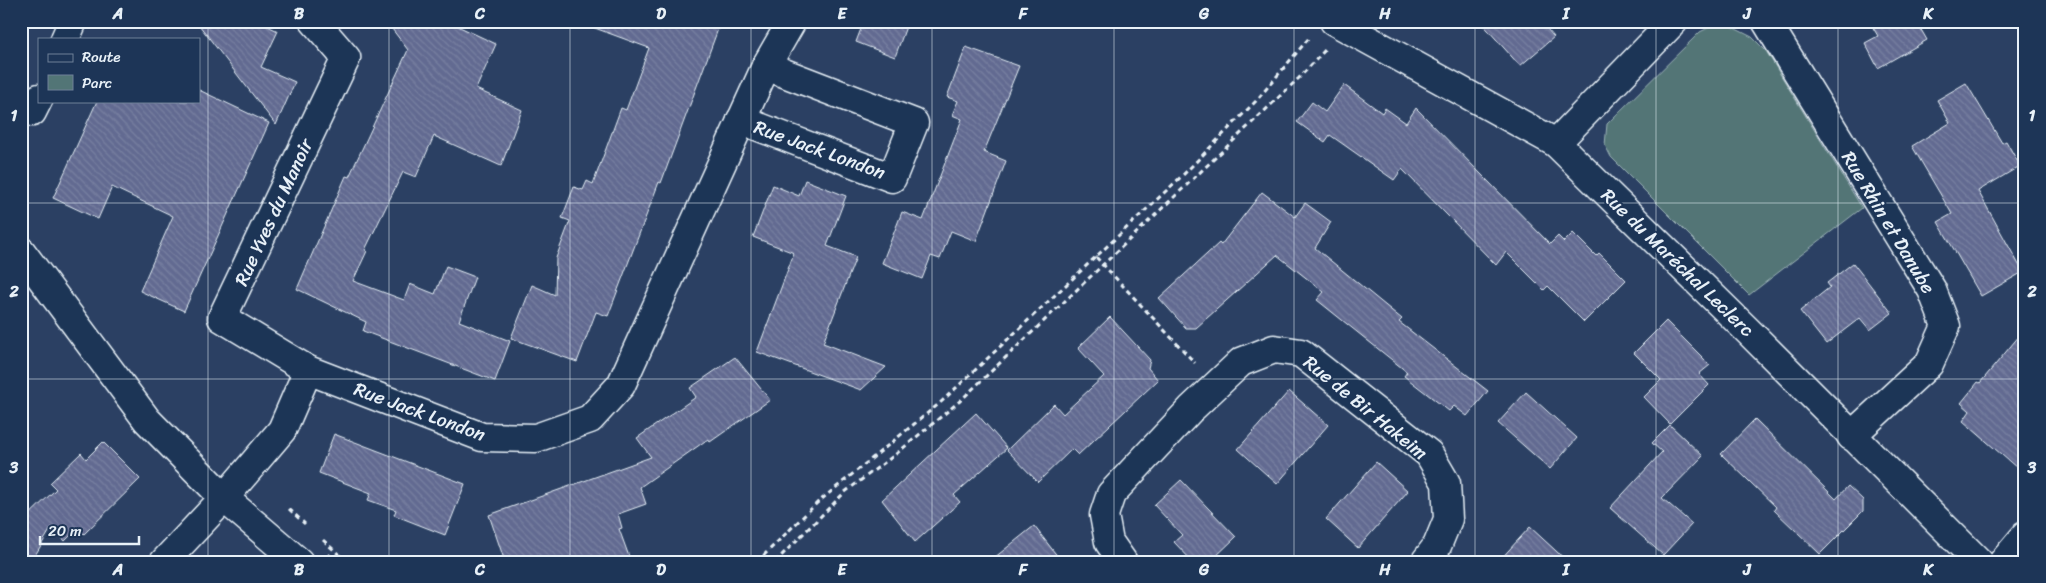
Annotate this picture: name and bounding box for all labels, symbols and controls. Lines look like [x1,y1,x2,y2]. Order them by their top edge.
text: A [112,0,123,28]
text: B [294,0,305,28]
text: C [474,0,486,28]
text: D [656,0,666,28]
text: E [838,0,848,28]
text: F [1018,0,1029,28]
text: G [1198,0,1210,28]
text: H [1378,0,1391,28]
text: I [1562,0,1571,28]
text: J [1742,0,1752,28]
text: K [1922,0,1934,28]
legend [38,38,200,102]
text: Route [82,44,121,70]
text: Parc [82,70,112,96]
text: 1 [11,101,18,130]
text: 1 [2029,101,2036,130]
street label: Rue Jack London [749,110,890,189]
street label: Rue Yves du Manoir [225,132,323,291]
street label: Rue Rhin et Danube [1833,144,1945,300]
street label: Rue du Maréchal Leclerc [1593,180,1763,345]
text: 2 [8,277,19,306]
text: 2 [2026,277,2037,306]
street label: Rue de Bir Hakeim [1296,347,1436,468]
street label: Rue Jack London [349,372,490,451]
text: 3 [9,453,19,482]
text: 3 [2027,453,2037,482]
scale bar [40,513,139,545]
text: 20 m [48,518,82,544]
text: A [112,555,123,583]
text: B [294,555,305,583]
text: C [474,555,486,583]
text: D [656,555,666,583]
text: E [838,555,848,583]
text: F [1018,555,1029,583]
text: G [1198,555,1210,583]
text: H [1378,555,1391,583]
text: I [1562,555,1571,583]
text: J [1742,555,1752,583]
text: K [1922,555,1934,583]

